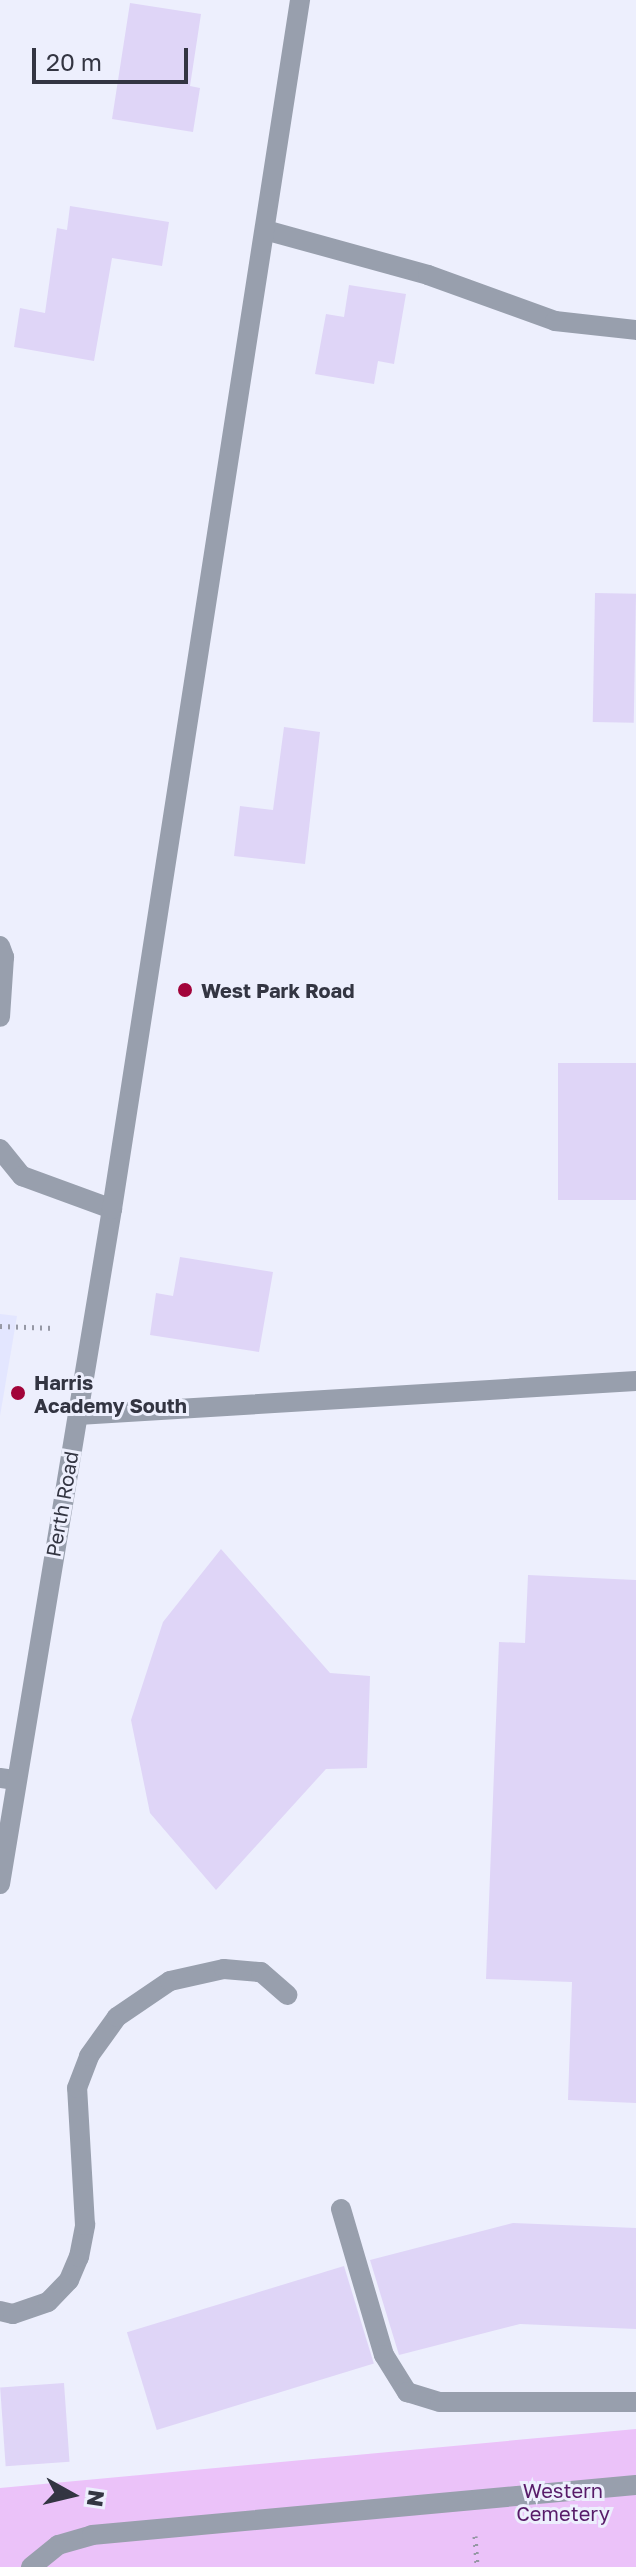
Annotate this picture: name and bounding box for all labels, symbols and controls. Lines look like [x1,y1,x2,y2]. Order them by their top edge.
scale bar [36,32,192,82]
text: 20 m [46,47,102,76]
place label: West Park Road [201,978,354,1002]
marker: West Park Road [176,981,194,999]
place label: Harris Academy South [34,1370,187,1417]
marker: Harris Academy South [9,1384,27,1402]
street label: Perth Road [41,1449,83,1559]
north arrow [32,2455,112,2535]
park label: Western Cemetery [516,2478,610,2525]
text: N [82,2488,111,2509]

